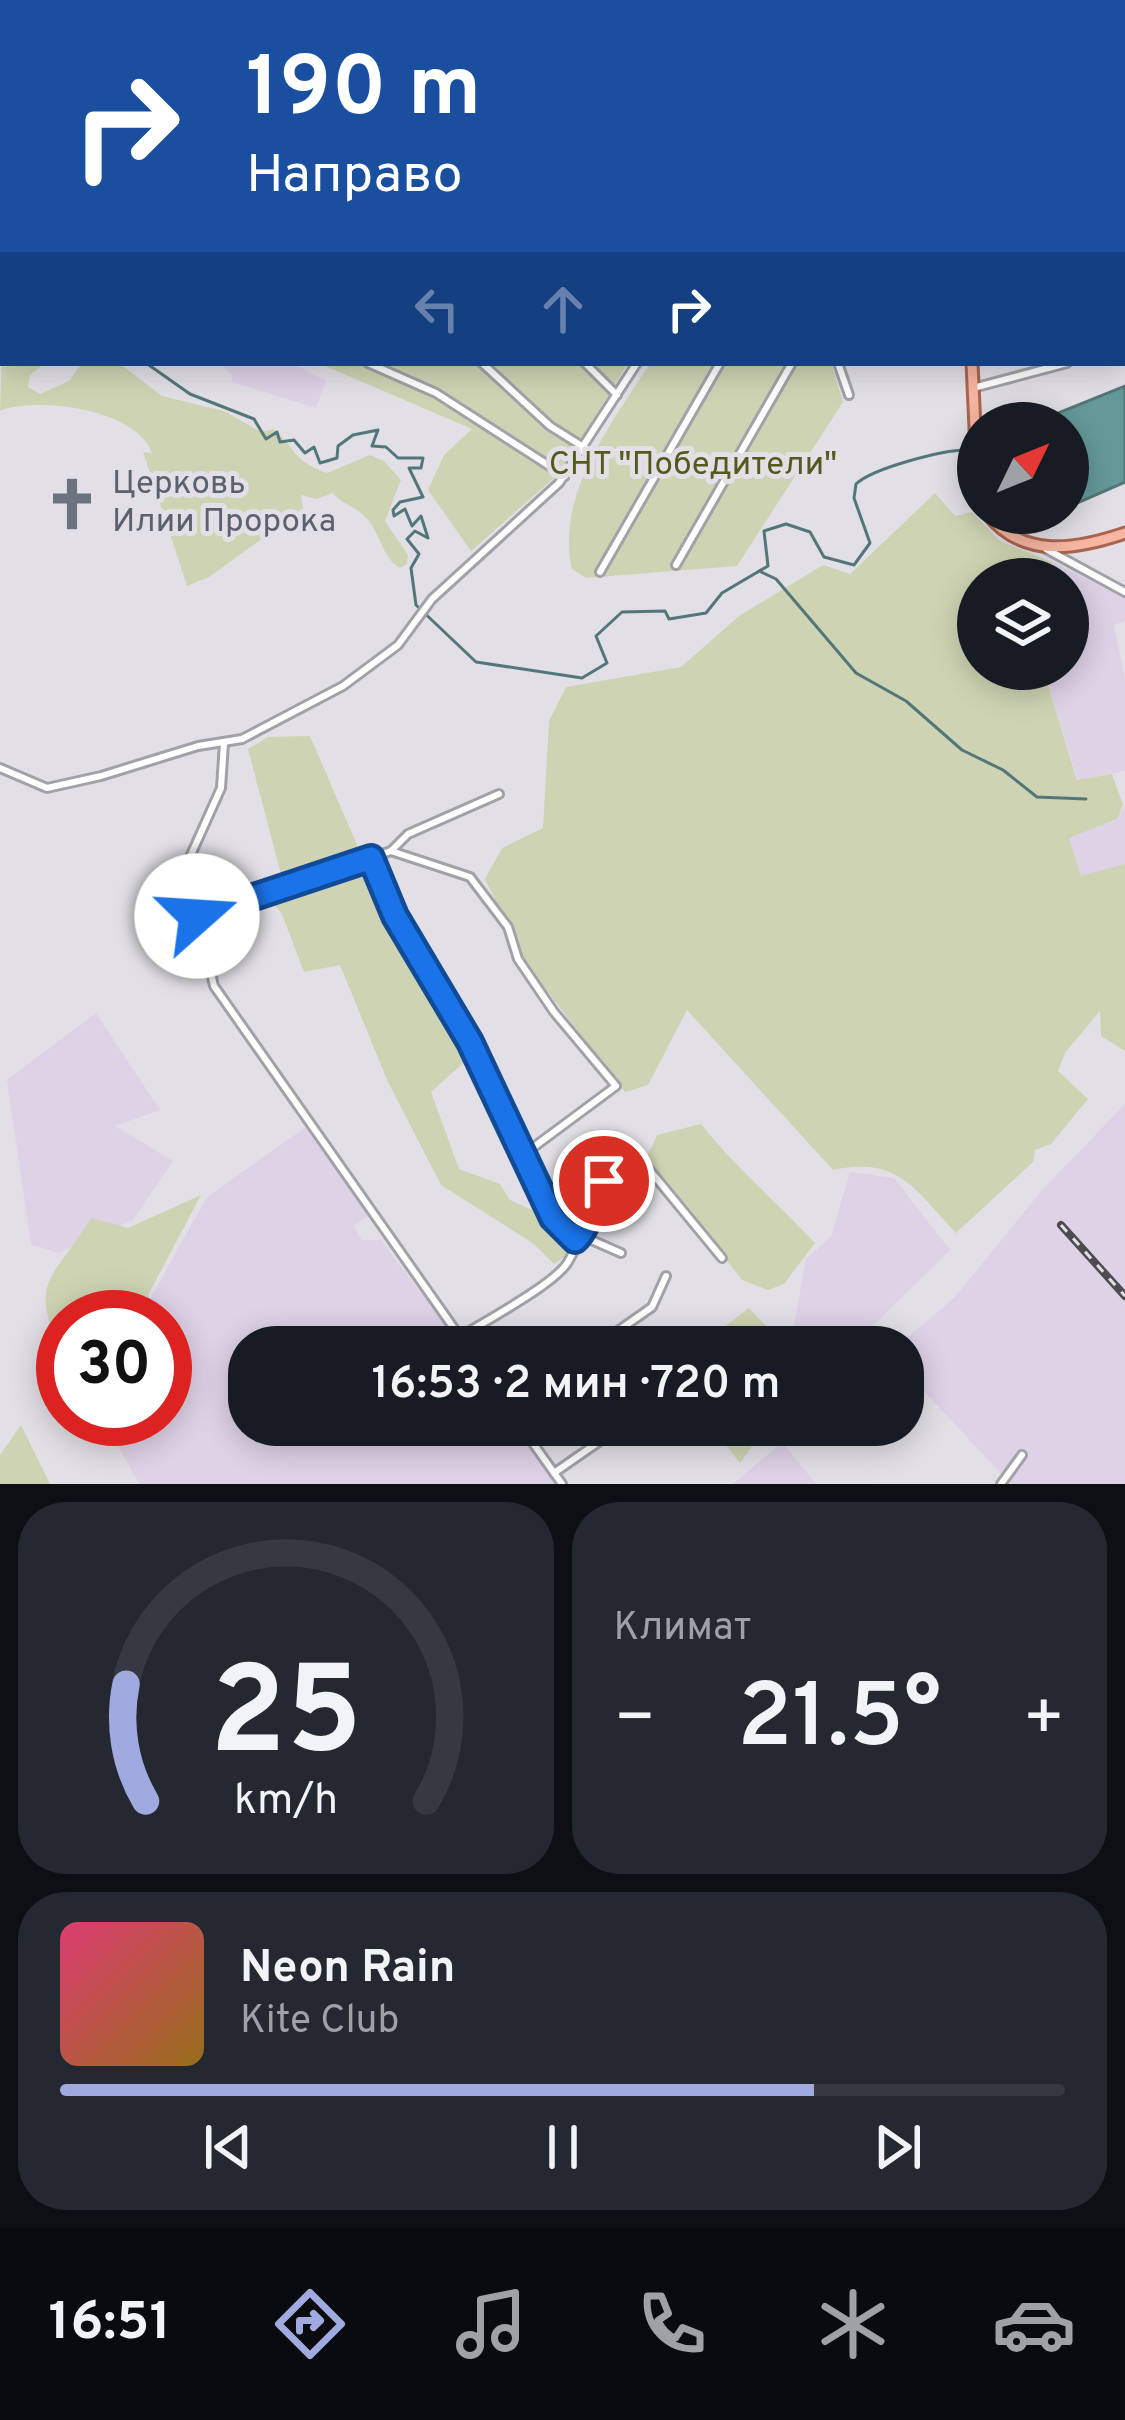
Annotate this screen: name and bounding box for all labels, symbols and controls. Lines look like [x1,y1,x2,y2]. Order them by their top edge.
text: 190 m [246,39,481,145]
icon: right [48,48,204,204]
text: Направо [246,143,463,212]
icon: left [404,276,470,342]
icon: ahead [530,276,596,342]
icon: right [656,276,722,342]
north arrow [957,402,1089,534]
map controls [957,402,1089,690]
park label: СНТ "Победители" [549,445,837,487]
place label: Церковь Илии Пророка [112,464,336,544]
church icon: Церковь Илии Пророка [43,475,101,533]
button: layers [957,558,1089,690]
position arrow [134,853,260,979]
pin [553,1130,655,1232]
icon: arrive [571,1148,637,1214]
speed limit sign: 30 [36,1290,192,1446]
text: 16:53 · 2 мин · 720 m [372,1357,780,1414]
text: Климат [614,1605,751,1654]
text: 25 [209,1640,362,1798]
text: 21.5° [737,1665,941,1778]
text: − [614,1680,656,1763]
text: + [1022,1680,1065,1763]
text: km/h [234,1775,338,1829]
text: Neon Rain [240,1941,456,1998]
text: Kite Club [240,1998,399,2047]
icon: previous [195,2114,261,2180]
icon: pause [530,2114,596,2180]
icon: next [865,2114,931,2180]
icon: directions [268,2282,352,2366]
icon: music [449,2282,533,2366]
icon: phone [630,2282,714,2366]
icon: climate [811,2282,895,2366]
icon: car [992,2282,1076,2366]
text: 16:51 [49,2290,171,2359]

